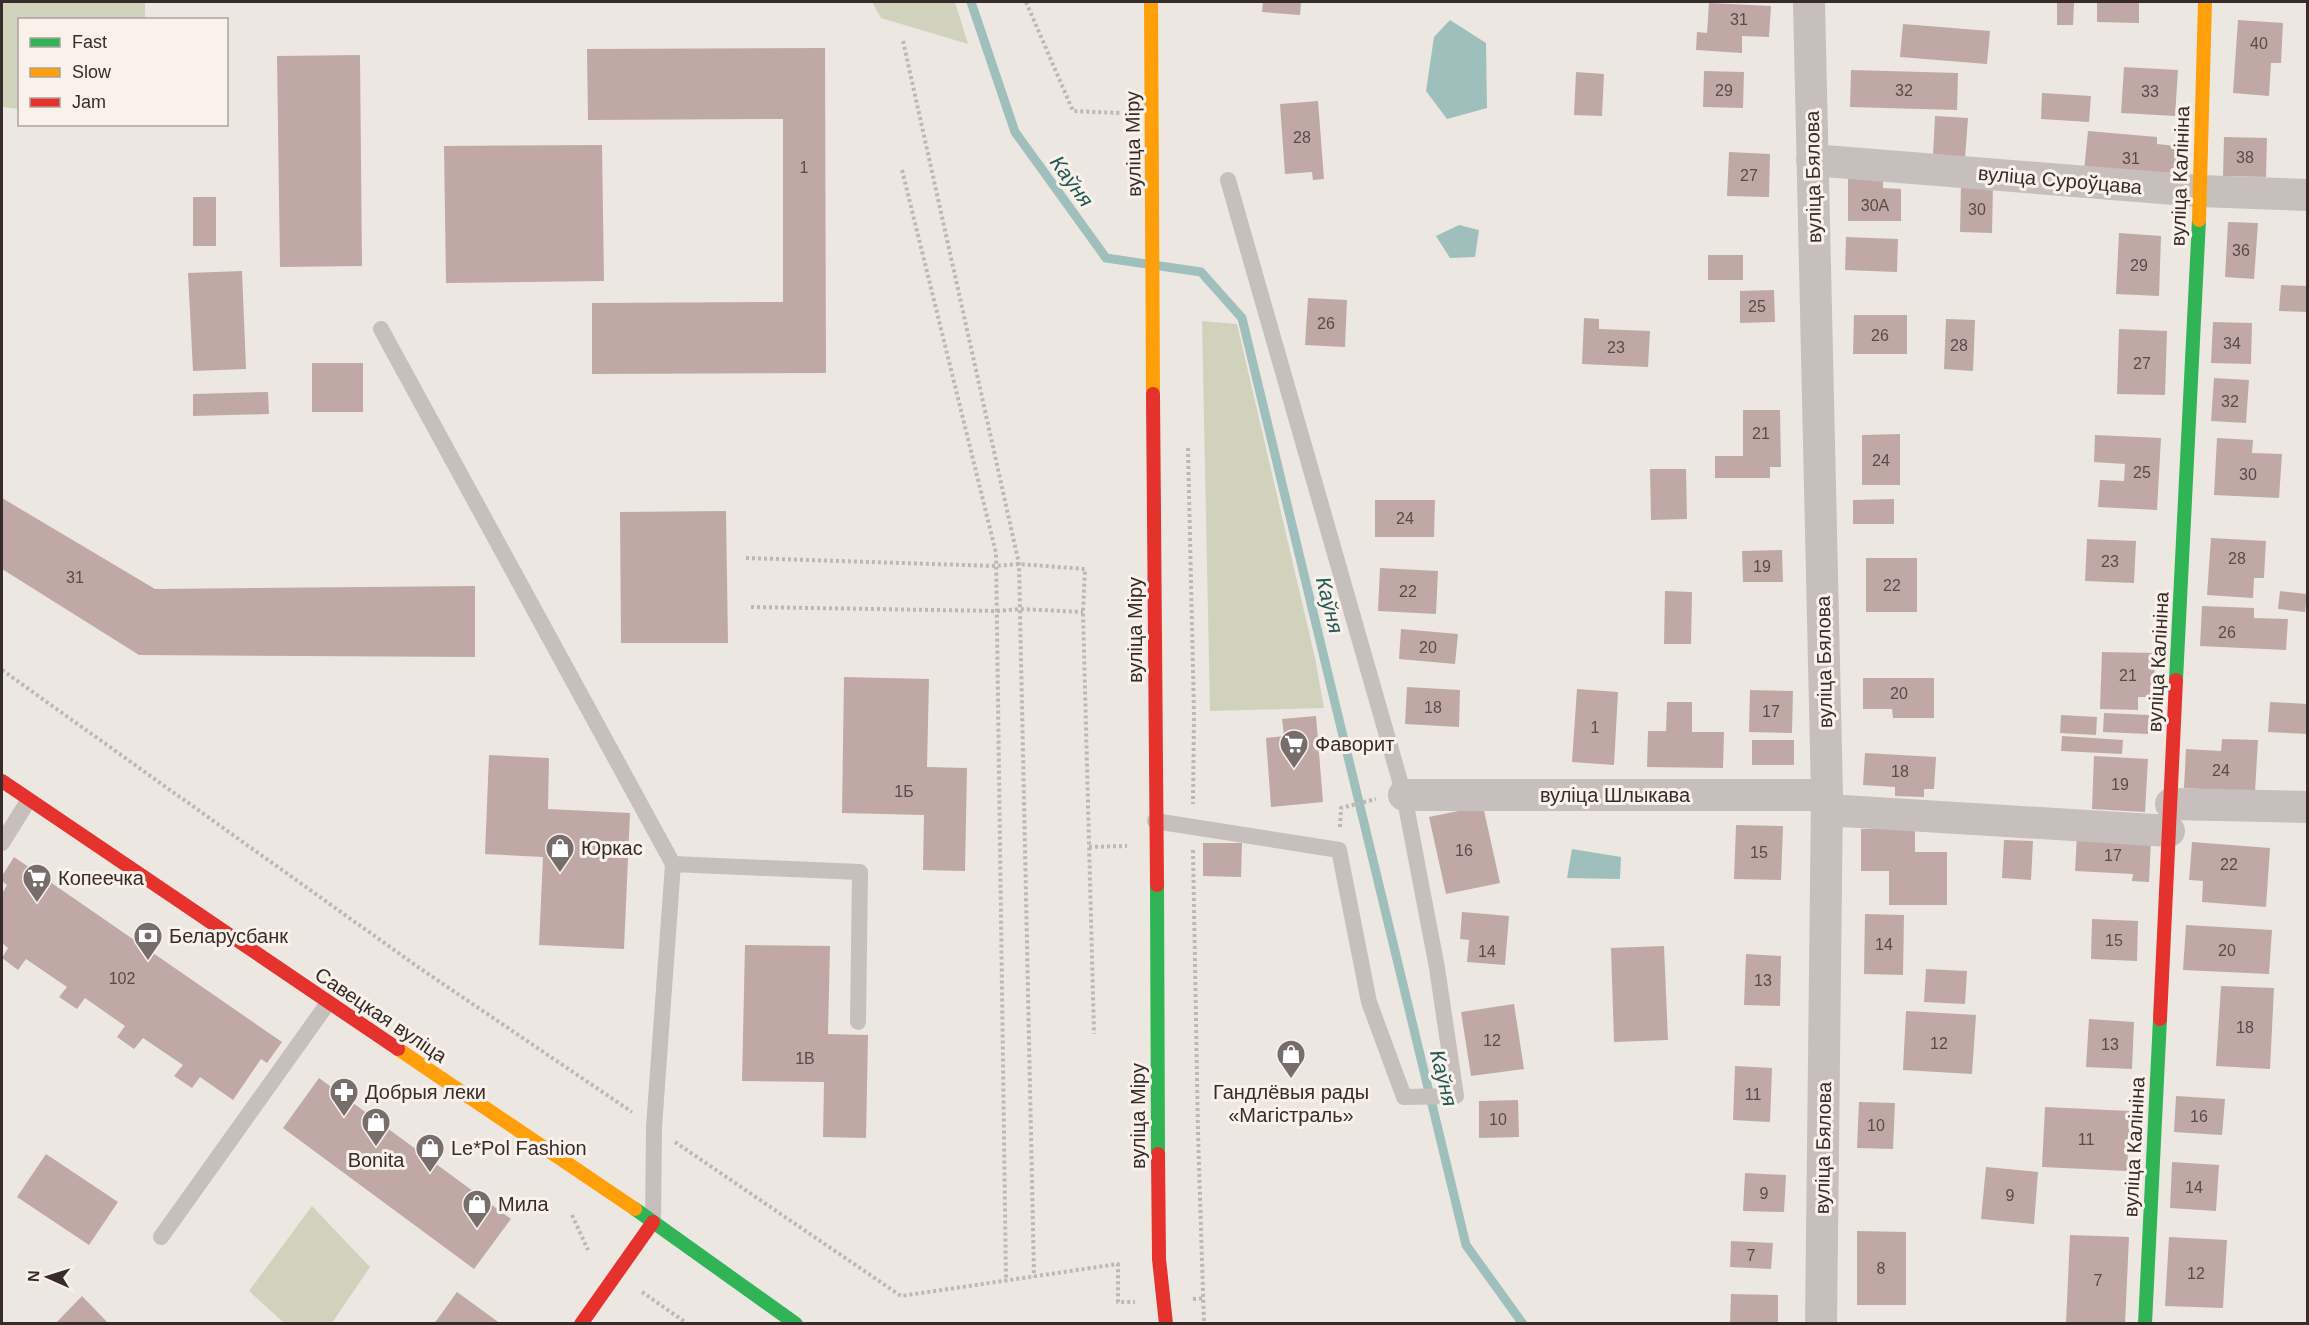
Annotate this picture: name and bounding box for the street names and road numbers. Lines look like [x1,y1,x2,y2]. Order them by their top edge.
street label: вуліца Міру [1121,91,1145,197]
street label: вуліца Калініна [2167,105,2193,247]
street label: вуліца Бялова [1801,110,1825,243]
street label: вуліца Суроўцава [1977,162,2144,198]
street label: вуліца Міру [1124,577,1146,683]
street label: вуліца Калініна [2143,590,2173,733]
street label: вуліца Бялова [1812,595,1836,728]
street label: вуліца Шлыкава [1540,784,1691,806]
street label: Савецкая вуліца [311,963,452,1068]
street label: вуліца Міру [1127,1063,1149,1169]
street label: вуліца Калініна [2119,1075,2149,1218]
street label: вуліца Бялова [1811,1081,1835,1214]

